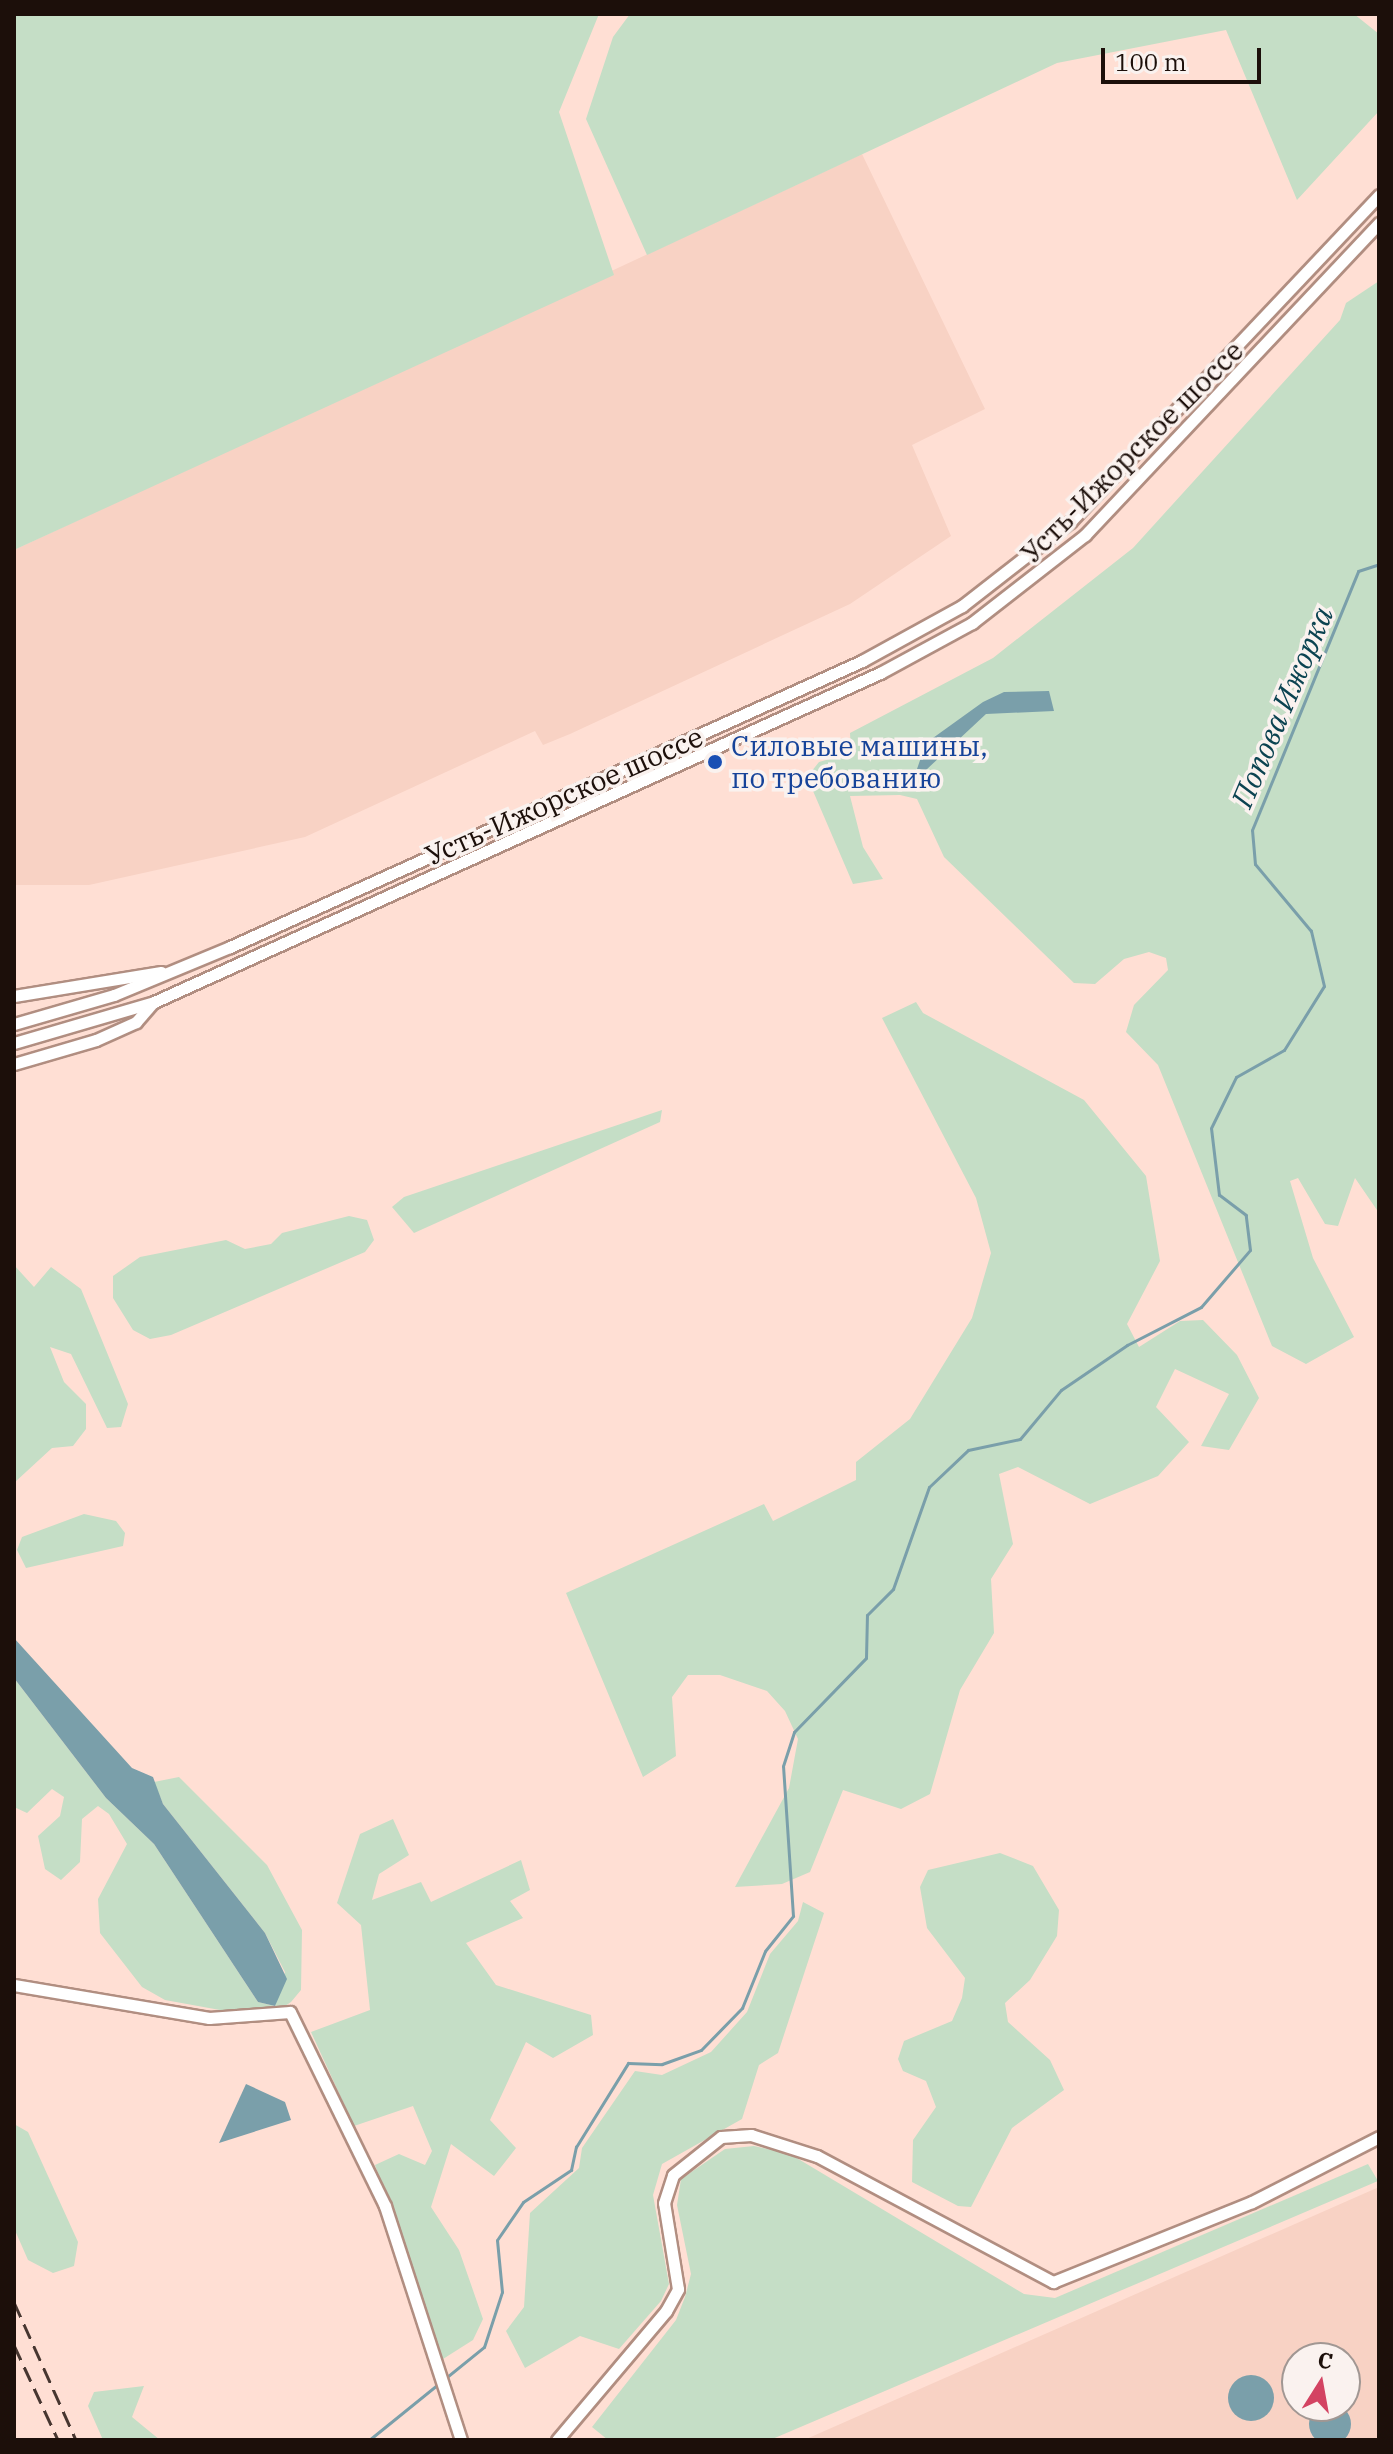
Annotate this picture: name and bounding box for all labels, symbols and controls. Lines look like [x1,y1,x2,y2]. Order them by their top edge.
scale bar [1105,32,1265,82]
text: 100 m [1115,46,1187,78]
street label: Усть-Ижорское шоссе [1014,334,1250,570]
water label: Попова Ижорка [1224,601,1340,813]
street label: Усть-Ижорское шоссе [420,720,708,872]
place label: Силовые машины, по требованию [731,729,988,795]
marker: Силовые машины, по требованию [706,753,724,771]
north arrow [1281,2342,1361,2422]
text: С [1315,2344,1335,2376]

